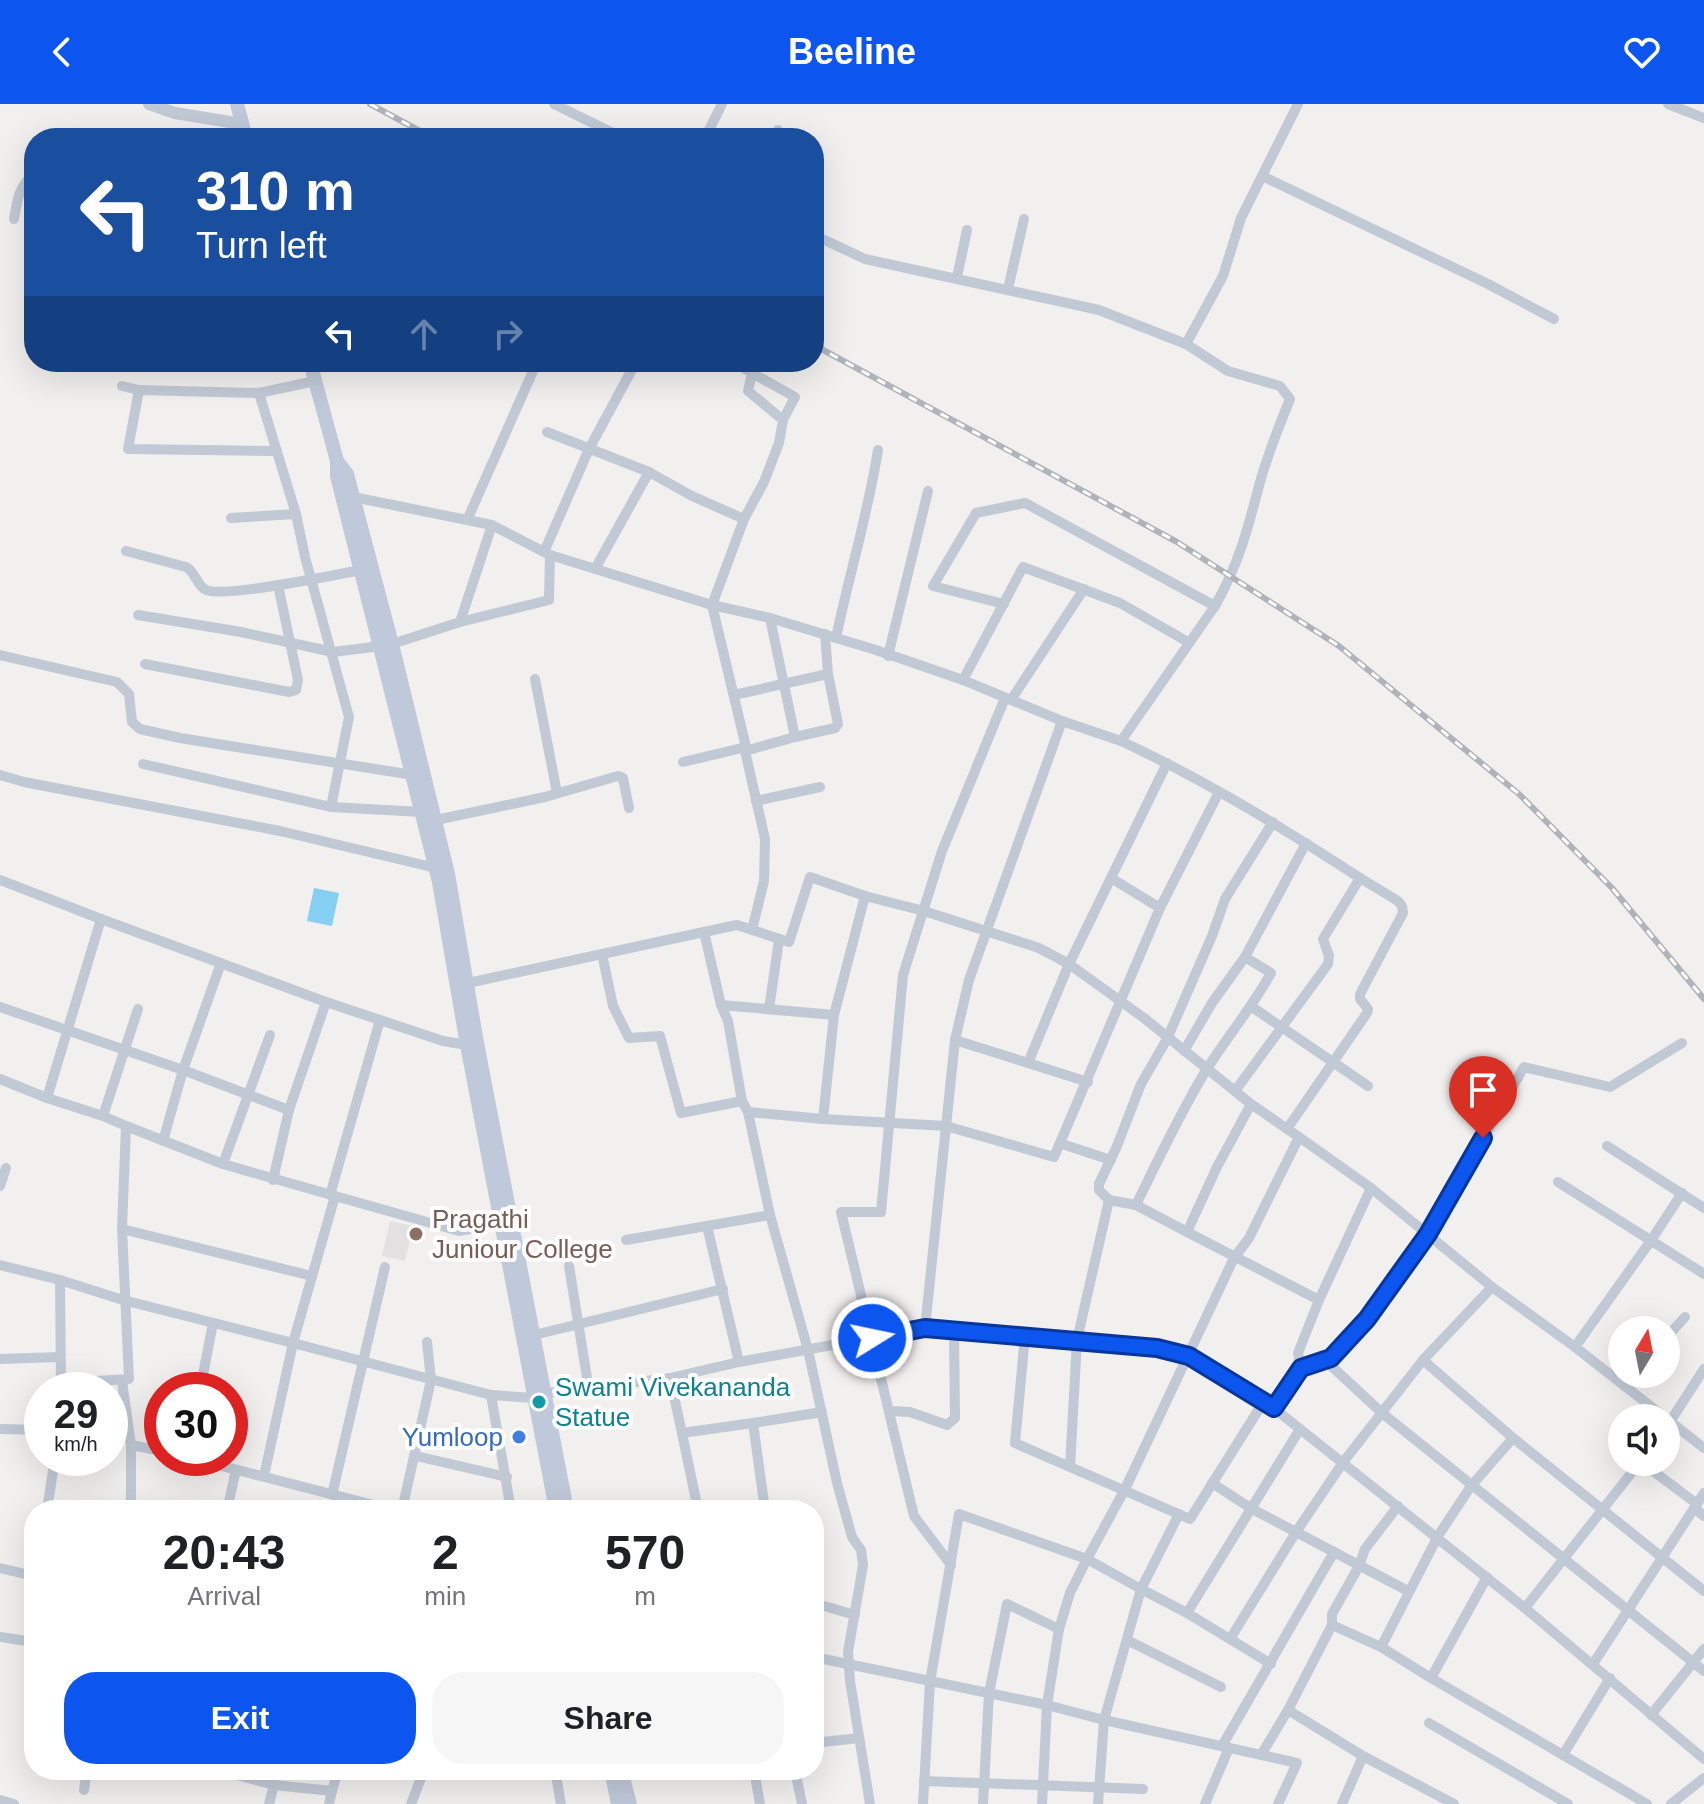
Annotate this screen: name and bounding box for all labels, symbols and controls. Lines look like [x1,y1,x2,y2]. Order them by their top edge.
icon: back [40,30,84,74]
icon: heart [1620,30,1664,74]
text: Beeline [788,31,916,72]
text: 310 m [196,159,355,222]
icon: left [64,160,168,264]
text: Turn left [196,225,327,266]
icon: left [318,312,362,356]
icon: ahead [402,312,446,356]
icon: right [486,312,530,356]
pin [1449,1056,1517,1138]
icon: arrive [1461,1068,1505,1112]
place label: Pragathi Juniour College [432,1204,613,1264]
marker: Pragathi Juniour College [407,1225,425,1243]
position arrow [830,1296,914,1380]
north arrow [1608,1316,1680,1388]
map controls [1608,1316,1680,1476]
speed limit sign: 30 [144,1372,248,1476]
place label: Swami Vivekananda Statue [555,1372,791,1432]
text: 29 [54,1392,98,1436]
marker: Swami Vivekananda Statue [530,1393,548,1411]
button: sound [1608,1404,1680,1476]
place label: Yumloop [402,1422,503,1452]
marker: Yumloop [510,1428,528,1446]
text: km/h [54,1433,98,1455]
text: 20:43 [163,1526,286,1579]
text: 2 [432,1526,459,1579]
text: 570 [605,1526,685,1579]
text: Arrival [187,1581,261,1611]
text: min [424,1581,466,1611]
text: m [634,1581,656,1611]
button: Exit [64,1672,416,1764]
button: Share [432,1672,784,1764]

